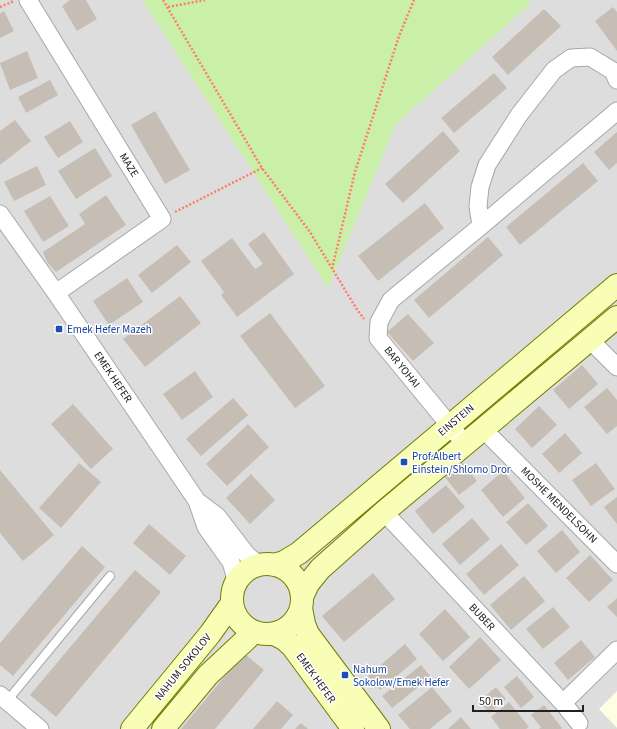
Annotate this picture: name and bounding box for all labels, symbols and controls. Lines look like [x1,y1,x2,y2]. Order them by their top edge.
street label: MAZE [116,150,142,180]
place label: Emek Hefer Mazeh [67,322,152,337]
marker: Emek Hefer Mazeh [54,324,64,334]
street label: BAR YOHAI [381,343,423,391]
street label: EMEK HEFER [90,349,136,405]
street label: EINSTEIN [435,400,477,440]
place label: Prof.Albert Einstein/Shlomo Dror [412,449,511,477]
marker: Prof.Albert Einstein/Shlomo Dror [399,457,409,467]
street label: MOSHE MENDELSOHN [517,463,601,547]
street label: BUBER [466,600,498,634]
street label: NAHUM SOKOLOV [151,630,215,704]
street label: EMEK HEFER [293,650,339,706]
place label: Nahum Sokolow/Emek Hefer [353,662,450,690]
marker: Nahum Sokolow/Emek Hefer [340,670,350,680]
scale bar [473,687,583,713]
text: 50 m [479,693,503,710]

